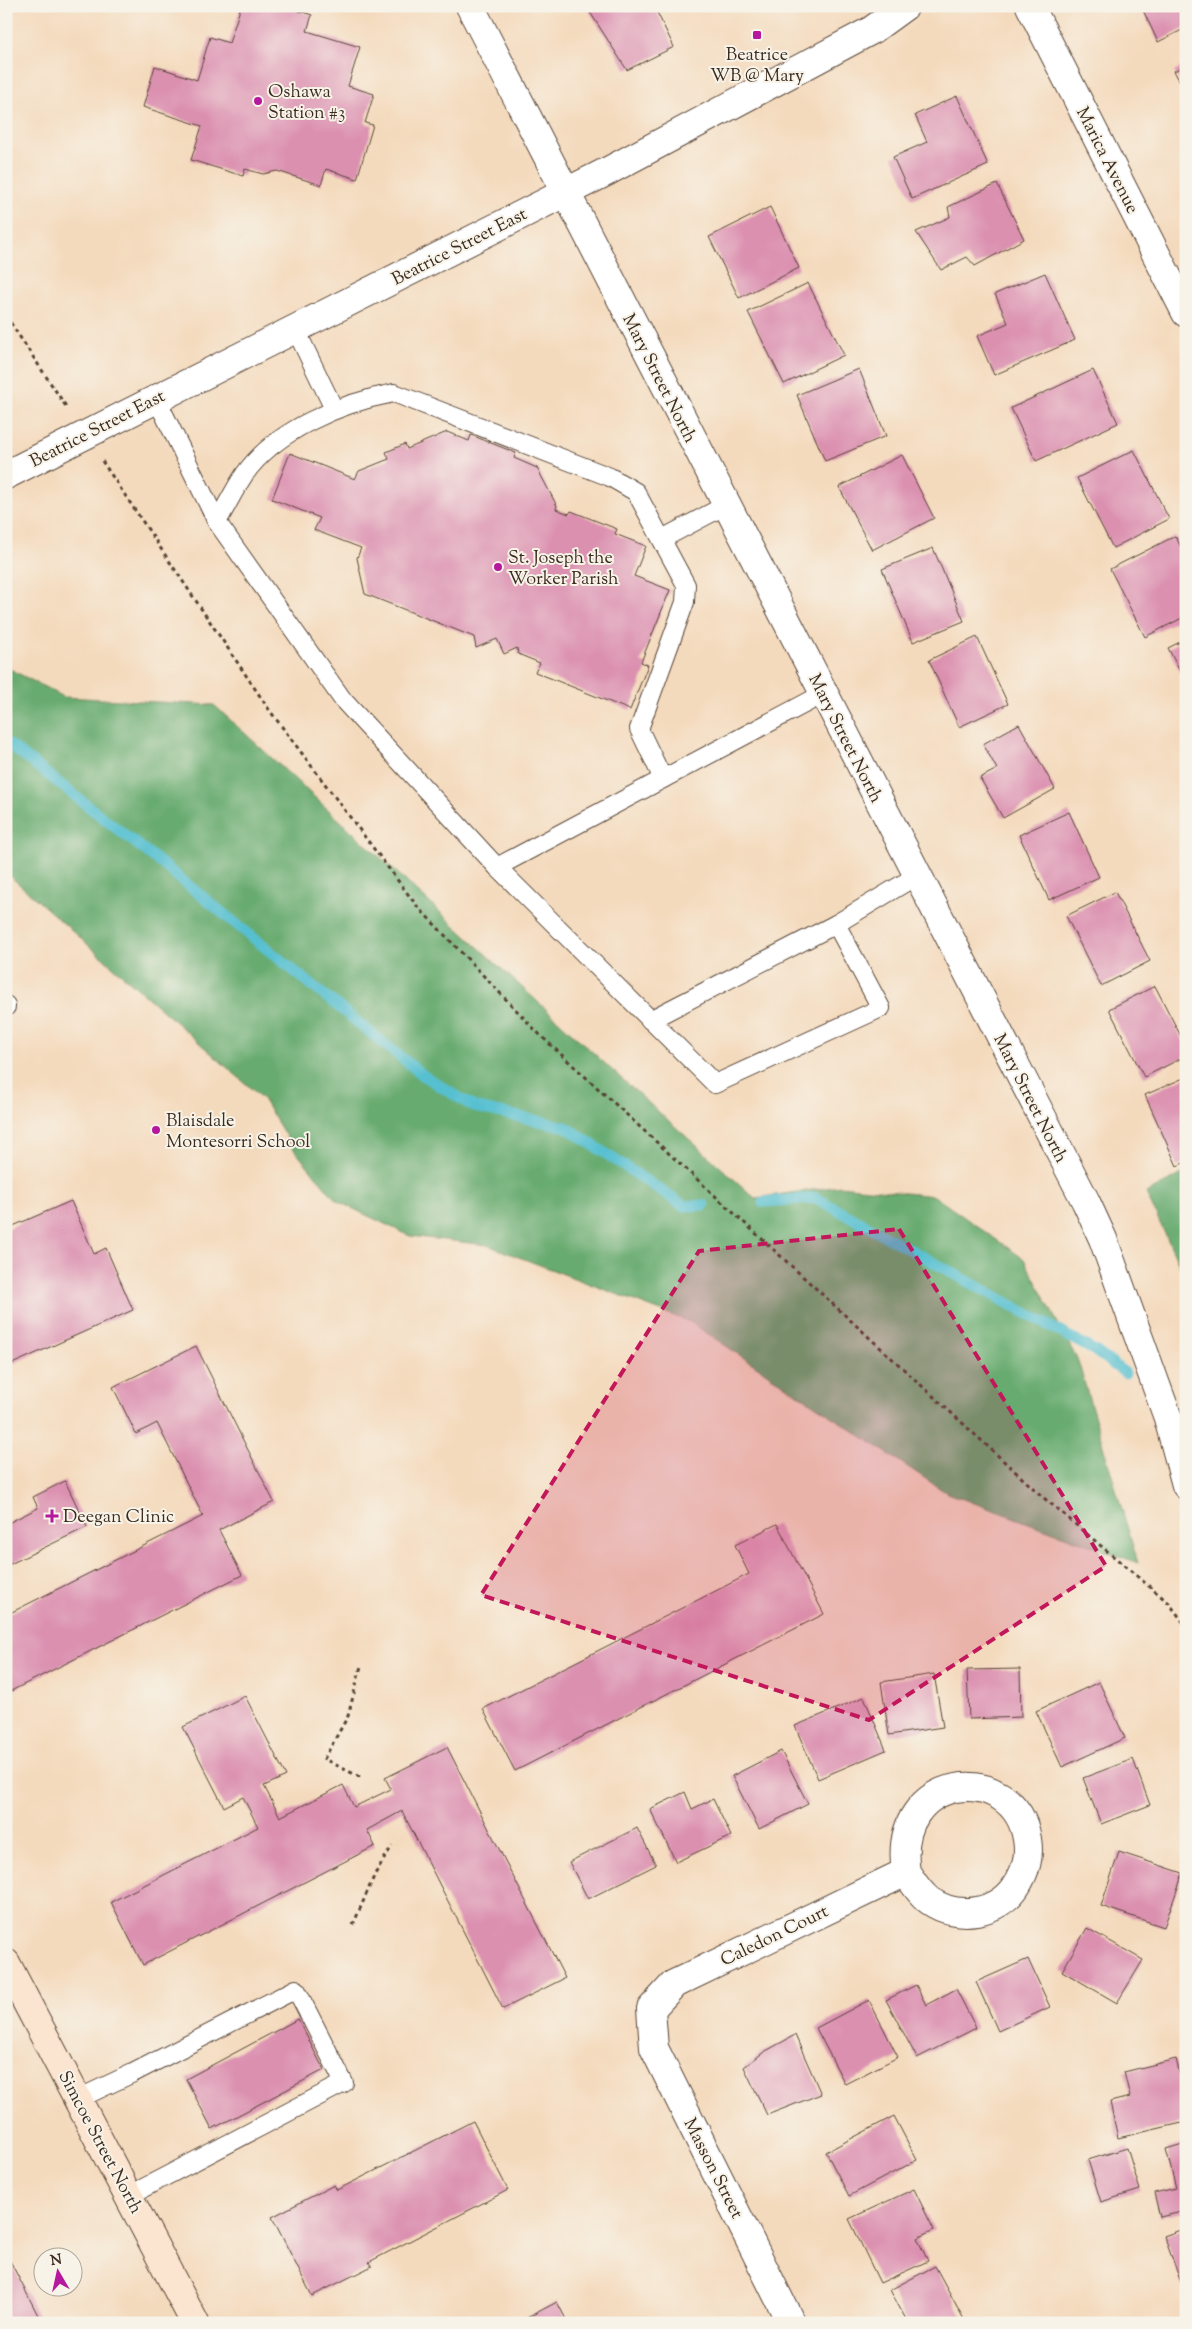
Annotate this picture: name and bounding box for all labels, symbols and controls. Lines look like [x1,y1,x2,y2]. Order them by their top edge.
marker: Beatrice WB @ Mary [751,29,763,41]
place label: Beatrice WB @ Mary [710,43,804,90]
place label: Oshawa Station #3 [268,80,345,127]
marker: Oshawa Station #3 [252,95,264,107]
street label: Marica Avenue [1068,103,1144,219]
street label: Beatrice Street East [388,202,532,293]
street label: Mary Street North [614,310,702,448]
street label: Beatrice Street East [26,384,170,475]
place label: St. Joseph the Worker Parish [508,546,619,593]
marker: St. Joseph the Worker Parish [492,561,504,573]
street label: Mary Street North [800,670,888,808]
street label: Mary Street North [985,1030,1073,1168]
place label: Blaisdale Montesorri School [166,1109,310,1156]
marker: Blaisdale Montesorri School [150,1124,162,1136]
place label: Deegan Clinic [63,1505,174,1531]
marker: Deegan Clinic [45,1509,59,1523]
street label: Caledon Court [717,1899,833,1974]
street label: Simcoe Street North [51,2067,148,2219]
street label: Masson Street [676,2114,749,2224]
north arrow [32,2246,82,2296]
text: N [49,2250,63,2272]

